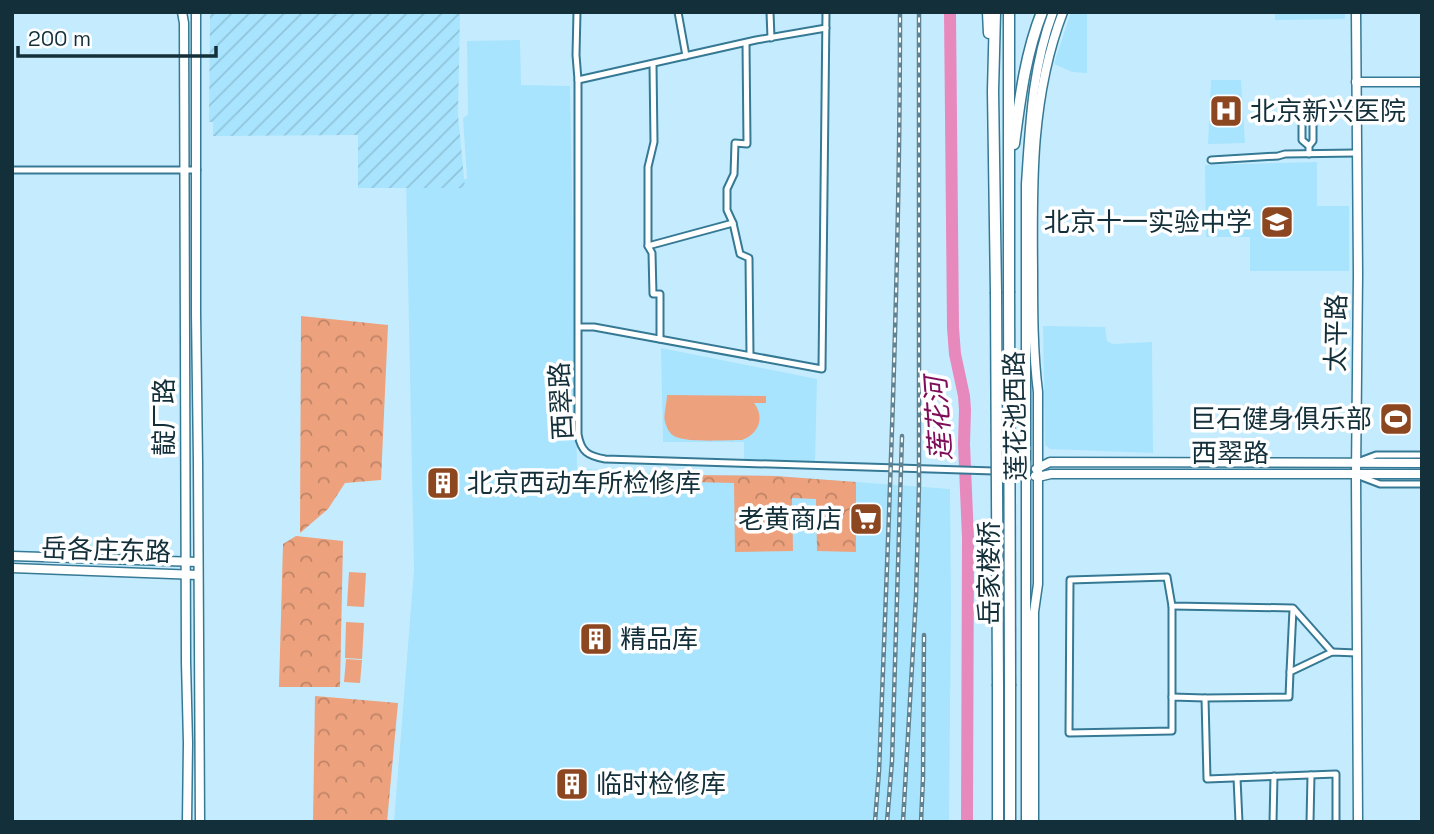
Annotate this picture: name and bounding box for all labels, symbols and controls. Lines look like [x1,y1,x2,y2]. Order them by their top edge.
scale bar [18,14,215,58]
text: 200 m [28,25,91,52]
hospital icon: 北京新兴医院 [1207,92,1245,130]
place label: 北京新兴医院 [1250,94,1406,128]
school or university icon: 北京十一实验中学 [1258,203,1296,241]
place label: 北京十一实验中学 [1044,205,1252,239]
street label: 太平路 [1318,294,1354,372]
street label: 莲花池西路 [997,351,1033,481]
street label: 西翠路 [542,361,580,441]
water label: 莲花河 [917,371,959,462]
street label: 靛厂路 [147,378,181,456]
sports icon: 巨石健身俱乐部 [1377,400,1415,438]
place label: 巨石健身俱乐部 [1190,402,1372,436]
street label: 西翠路 [1191,436,1269,470]
building icon: 北京西动车所检修库 [424,464,462,502]
place label: 北京西动车所检修库 [467,466,701,500]
supermarket icon: 老黄商店 [847,500,885,538]
place label: 老黄商店 [738,502,842,536]
street label: 岳家楼桥 [972,521,1006,625]
street label: 岳各庄东路 [40,531,172,569]
building icon: 精品库 [577,620,615,658]
place label: 精品库 [620,622,698,656]
building icon: 临时检修库 [553,765,591,803]
place label: 临时检修库 [596,767,726,801]

